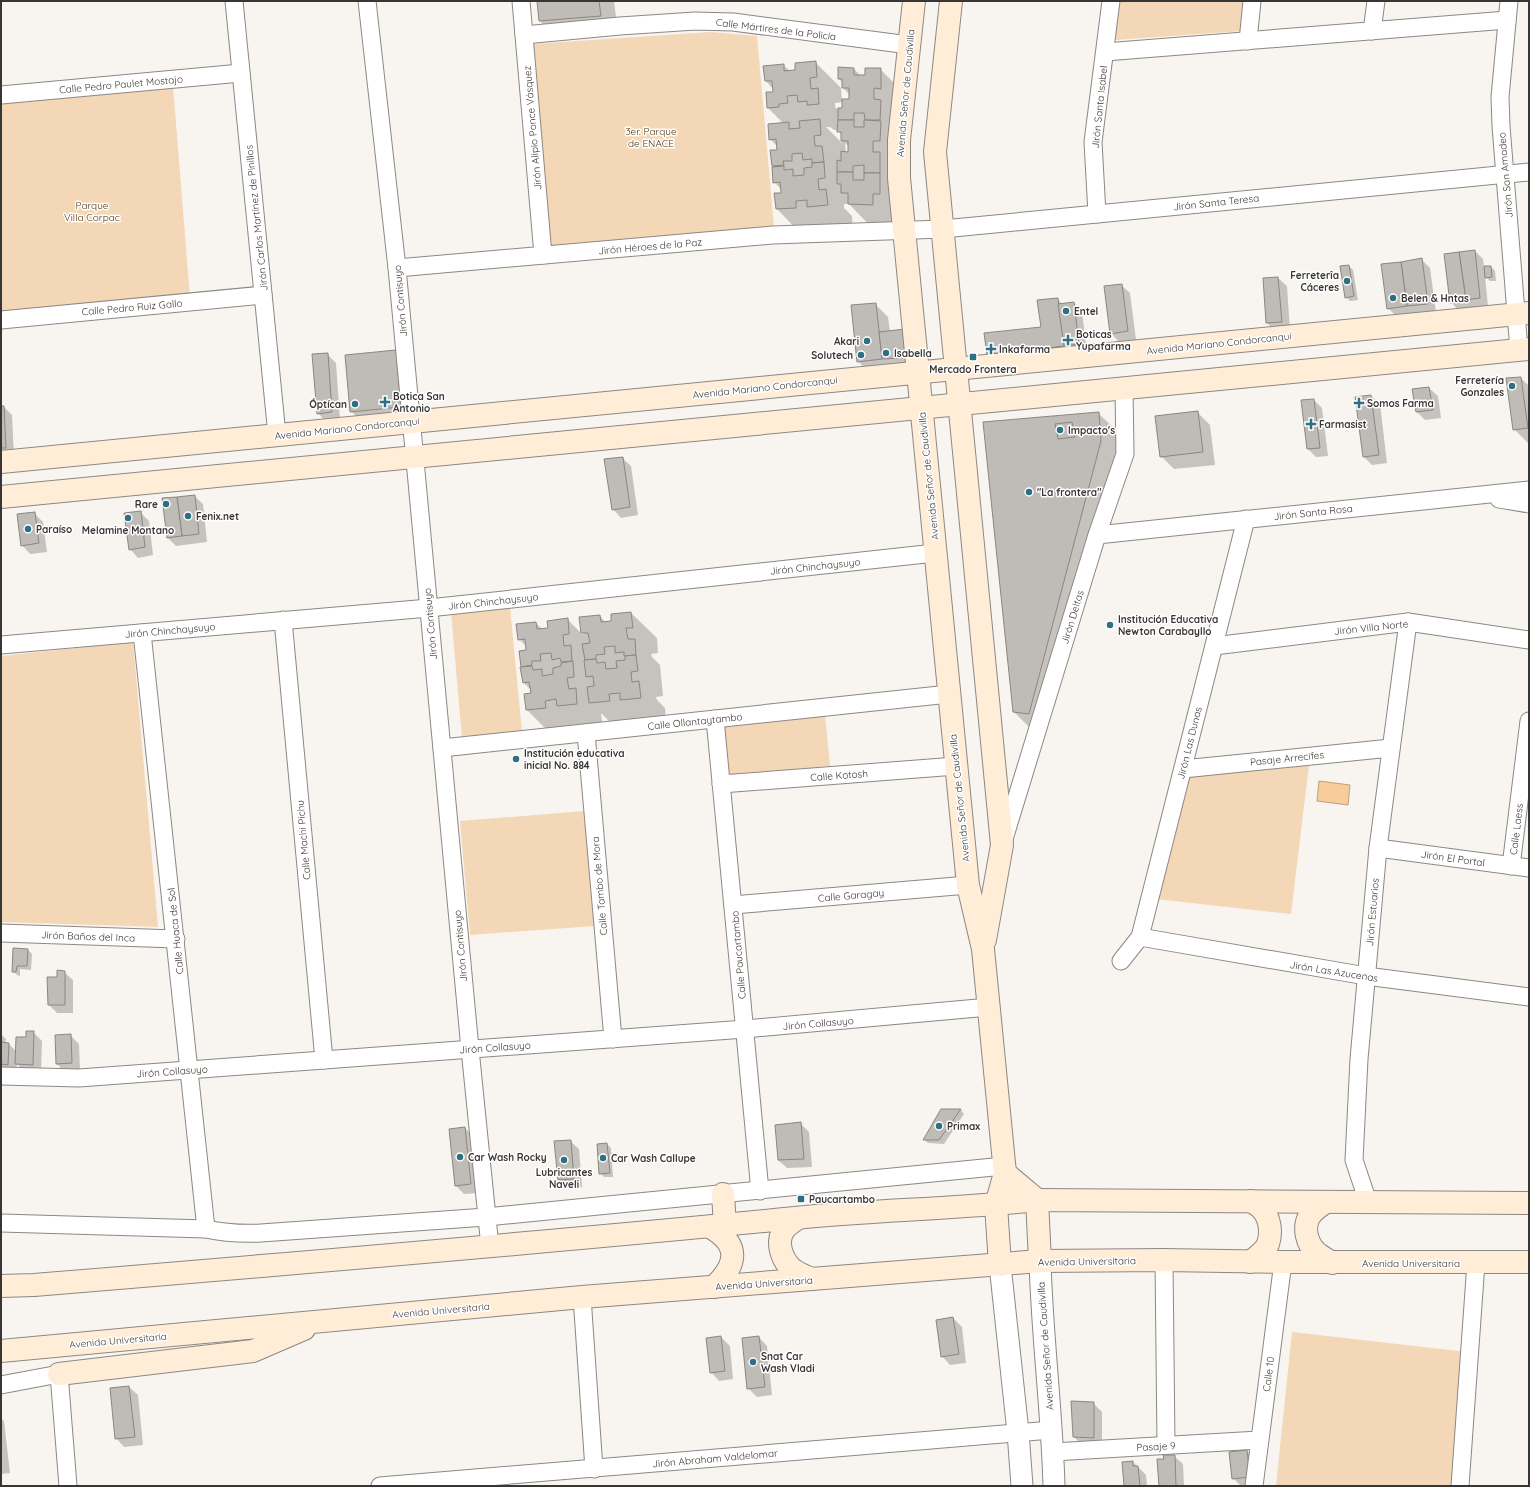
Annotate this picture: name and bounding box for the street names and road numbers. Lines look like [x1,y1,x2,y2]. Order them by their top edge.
street label: Calle Mártires de la Policía [715,16,837,43]
street label: Avenida Señor de Caudivilla [893,29,918,158]
street label: Jirón Alipio Ponce Vásquez [521,65,544,191]
street label: Jirón Santa Isabel [1089,65,1110,149]
street label: Calle Pedro Paulet Mostajo [59,73,183,96]
street label: Jirón San Amadeo [1495,132,1516,218]
street label: Jirón Carlos Martínez de Pinillos [242,144,271,292]
street label: Jirón Santa Teresa [1172,192,1260,213]
street label: Jirón Héroes de la Paz [598,235,703,258]
street label: Jirón Contisuyo [391,264,410,337]
street label: Calle Pedro Ruiz Gallo [81,297,183,318]
street label: Avenida Mariano Condorcanqui [1146,329,1292,358]
street label: Avenida Mariano Condorcanqui [692,373,838,402]
street label: Avenida Señor de Caudivilla [915,411,942,540]
street label: Avenida Mariano Condorcanqui [274,414,420,443]
street label: Jirón Santa Rosa [1273,502,1353,523]
street label: Jirón Chinchaysuyo [769,555,861,578]
street label: Jirón Contisuyo [421,587,440,660]
street label: Jirón Deltas [1058,588,1087,646]
street label: Jirón Chinchaysuyo [447,590,539,613]
street label: Jirón Villa Norte [1333,617,1409,638]
street label: Jirón Chinchaysuyo [124,620,216,641]
street label: Jirón Las Dunas [1174,705,1205,781]
street label: Calle Ollantaytambo [647,710,743,733]
street label: Avenida Señor de Caudivilla [946,733,973,862]
street label: Pasaje Arrecifes [1249,748,1325,769]
street label: Calle Kotosh [810,767,868,784]
street label: Calle Machi Pichu [294,799,313,880]
street label: Calle Laess [1507,802,1526,856]
street label: Calle Tambo de Mora [589,836,610,936]
street label: Jirón El Portal [1420,848,1486,869]
street label: Jirón Estuarios [1363,877,1382,947]
street label: Calle Garagay [817,886,885,905]
street label: Calle Huaca de Sol [164,887,186,975]
street label: Jirón Contisuyo [451,909,470,982]
street label: Calle Paucartambo [728,910,749,1000]
street label: Jirón Baños del Inca [41,928,135,945]
street label: Jirón Las Azucenas [1289,958,1379,985]
street label: Jirón Collasuyo [782,1014,854,1033]
street label: Jirón Collasuyo [459,1039,531,1056]
street label: Jirón Collasuyo [136,1063,208,1080]
street label: Avenida Universitaria [1038,1254,1136,1269]
street label: Avenida Universitaria [1362,1257,1460,1270]
street label: Avenida Universitaria [715,1274,813,1293]
street label: Avenida Señor de Caudivilla [1035,1281,1056,1410]
street label: Avenida Universitaria [392,1300,490,1321]
street label: Avenida Universitaria [69,1330,167,1351]
street label: Calle 10 [1260,1356,1277,1392]
street label: Pasaje 9 [1136,1439,1176,1454]
street label: Jirón Abraham Valdelomar [652,1447,778,1470]

